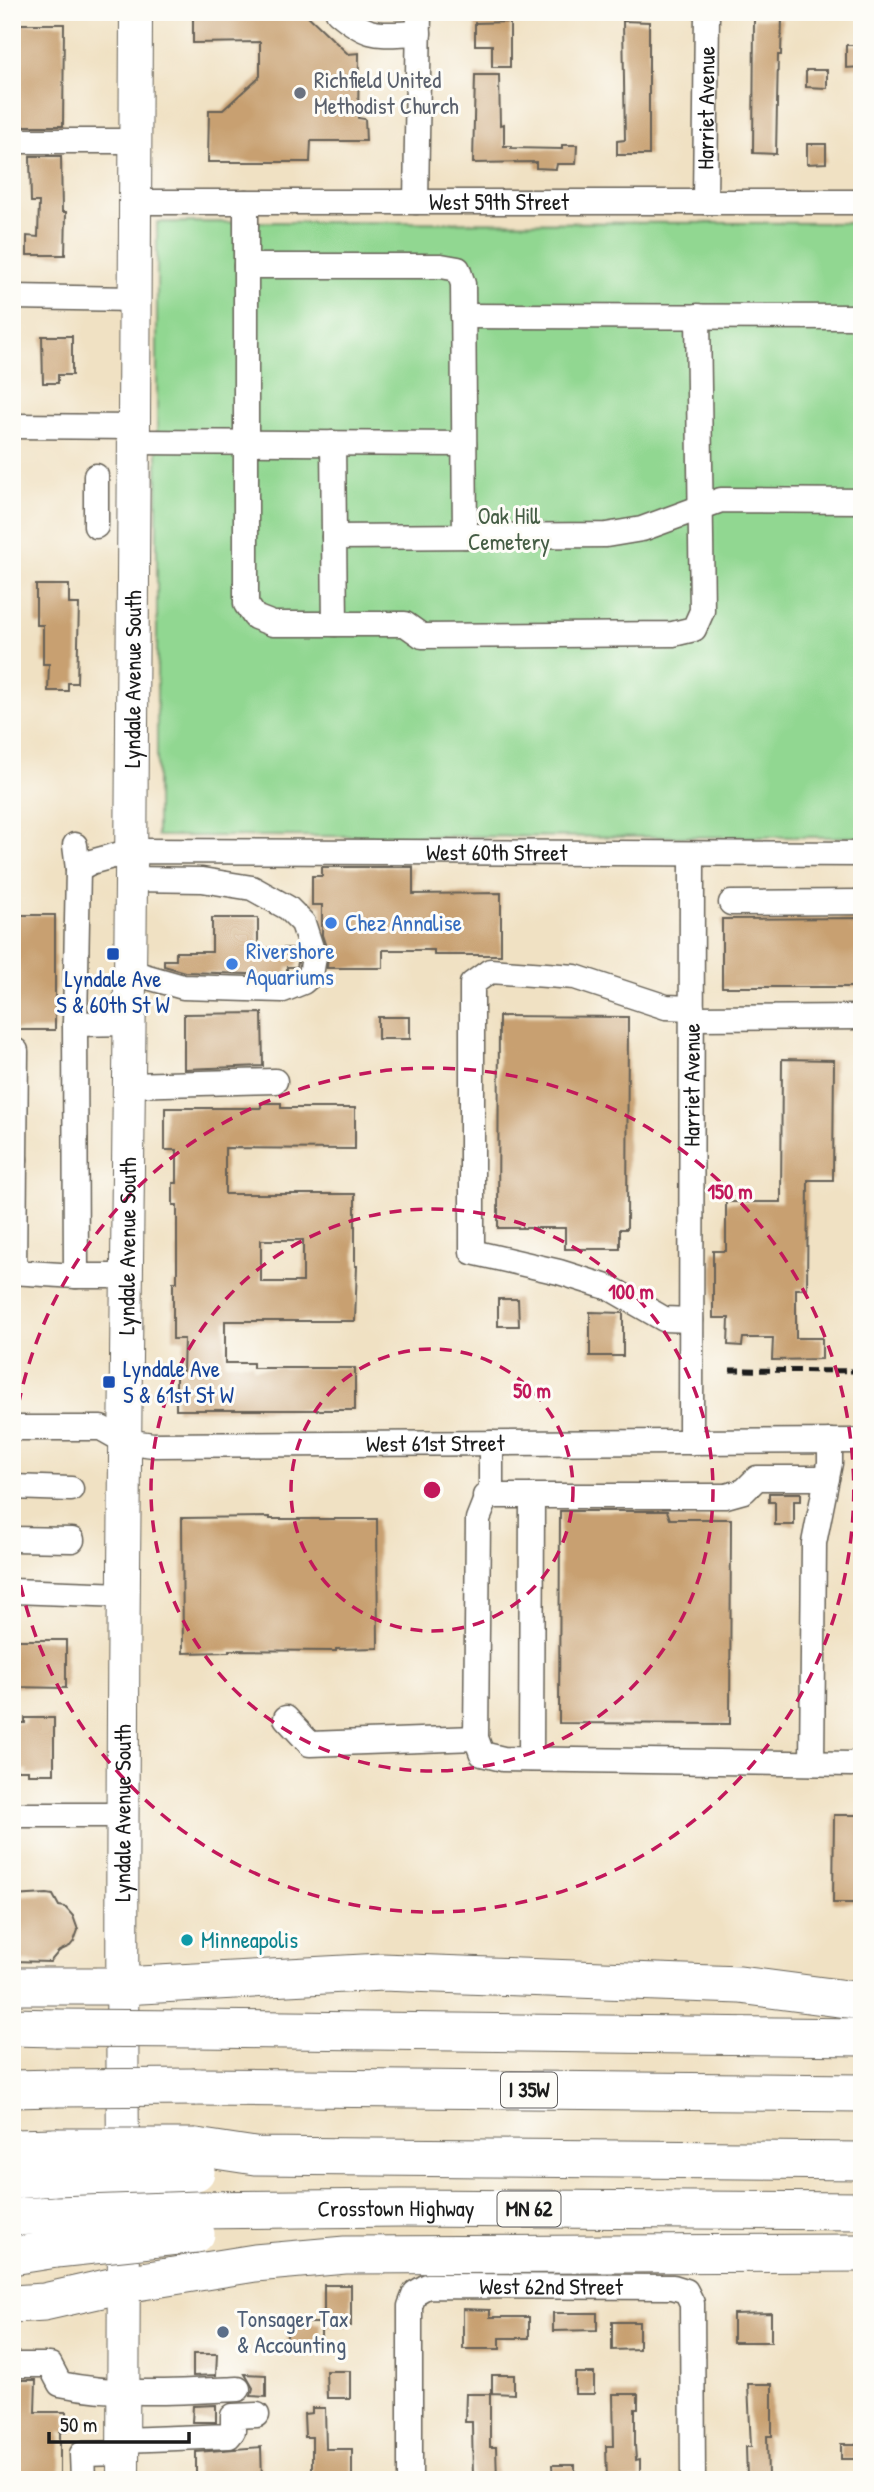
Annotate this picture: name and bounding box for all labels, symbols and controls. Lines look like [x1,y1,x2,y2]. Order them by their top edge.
street label: Harriet Avenue [689,46,722,170]
place label: Richfield United Methodist Church [314,64,459,121]
marker: Richfield United Methodist Church [292,85,308,101]
street label: West 59th Street [429,186,570,217]
park label: Oak Hill Cemetery [468,500,550,557]
street label: Lyndale Avenue South [116,590,148,768]
street label: West 60th Street [426,836,569,868]
place label: Chez Annalise [345,907,462,938]
marker: Chez Annalise [323,915,339,931]
place label: Rivershore Aquariums [246,935,335,992]
marker: Lyndale Ave S & 60th St W [105,946,121,962]
marker: Rivershore Aquariums [224,956,240,972]
place label: Lyndale Ave S & 60th St W [56,963,170,1020]
street label: Harriet Avenue [676,1023,707,1147]
street label: Lyndale Avenue South [110,1157,143,1335]
text: 150 m [707,1177,753,1206]
text: 100 m [608,1277,654,1306]
place label: Lyndale Ave S & 61st St W [123,1353,234,1410]
marker: Lyndale Ave S & 61st St W [101,1374,117,1390]
text: 50 m [513,1376,551,1405]
street label: West 61st Street [366,1427,506,1459]
centre of rings [420,1478,444,1502]
street label: Lyndale Avenue South [106,1724,138,1902]
place label: Minneapolis [201,1924,298,1955]
marker: Minneapolis [179,1932,195,1948]
road number: I 35W [501,2072,557,2108]
street label: Crosstown Highway [317,2192,475,2224]
road number: MN 62 [498,2192,560,2226]
street label: West 62nd Street [479,2270,624,2302]
place label: Tonsager Tax & Accounting [237,2303,349,2360]
marker: Tonsager Tax & Accounting [215,2324,231,2340]
scale bar [49,2401,189,2445]
text: 50 m [60,2410,97,2439]

